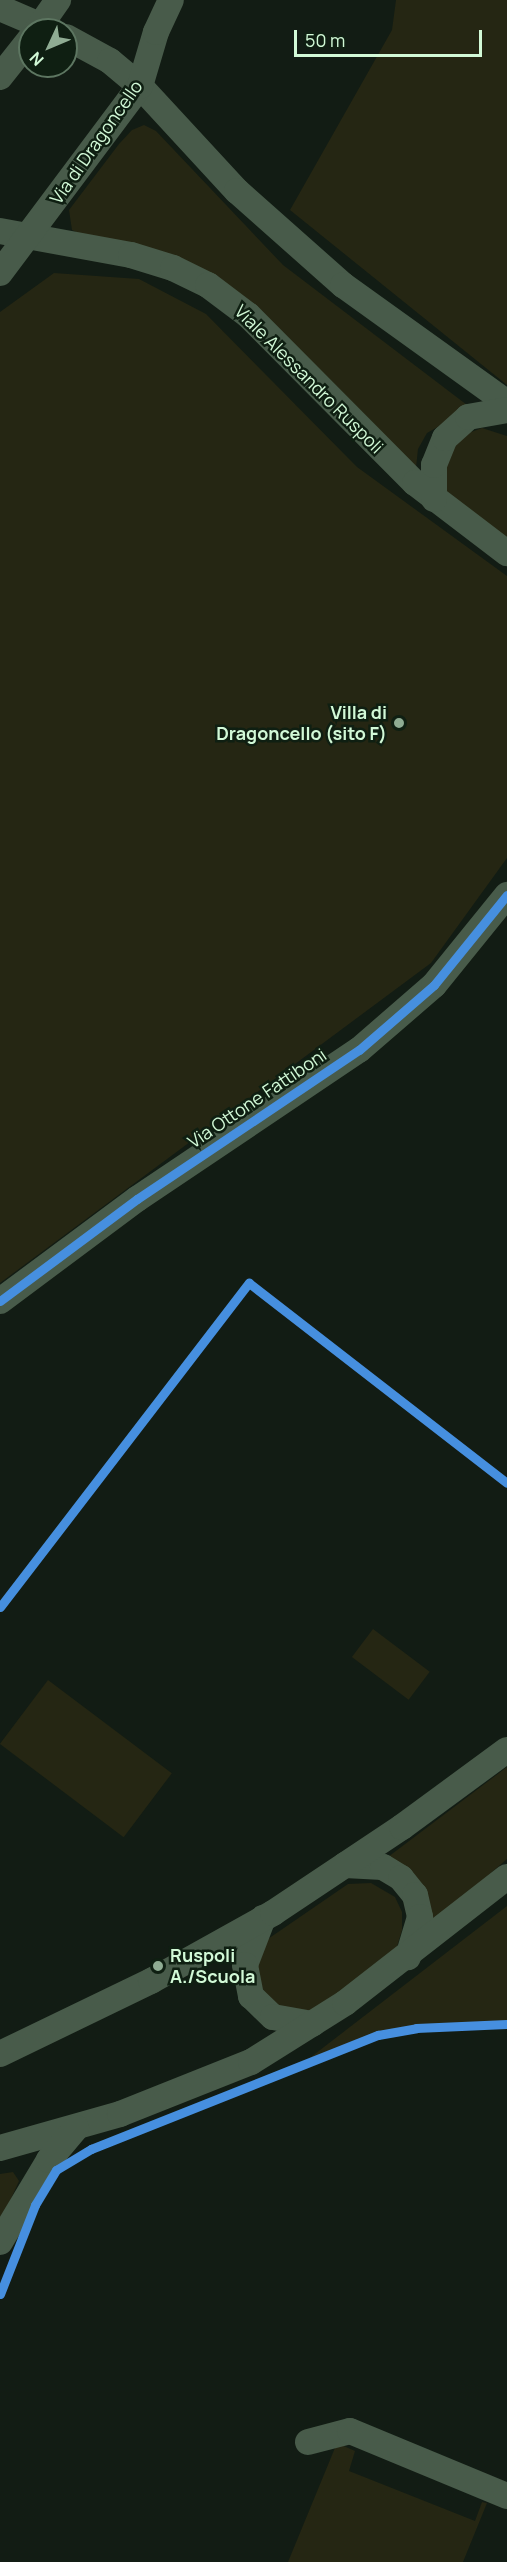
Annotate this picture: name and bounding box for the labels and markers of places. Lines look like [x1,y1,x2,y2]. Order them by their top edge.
place label: Villa di Dragoncello (sito F) [216,702,387,744]
marker: Villa di Dragoncello (sito F) [392,716,406,730]
place label: Ruspoli A./Scuola [170,1945,255,1988]
marker: Ruspoli A./Scuola [151,1959,165,1973]

